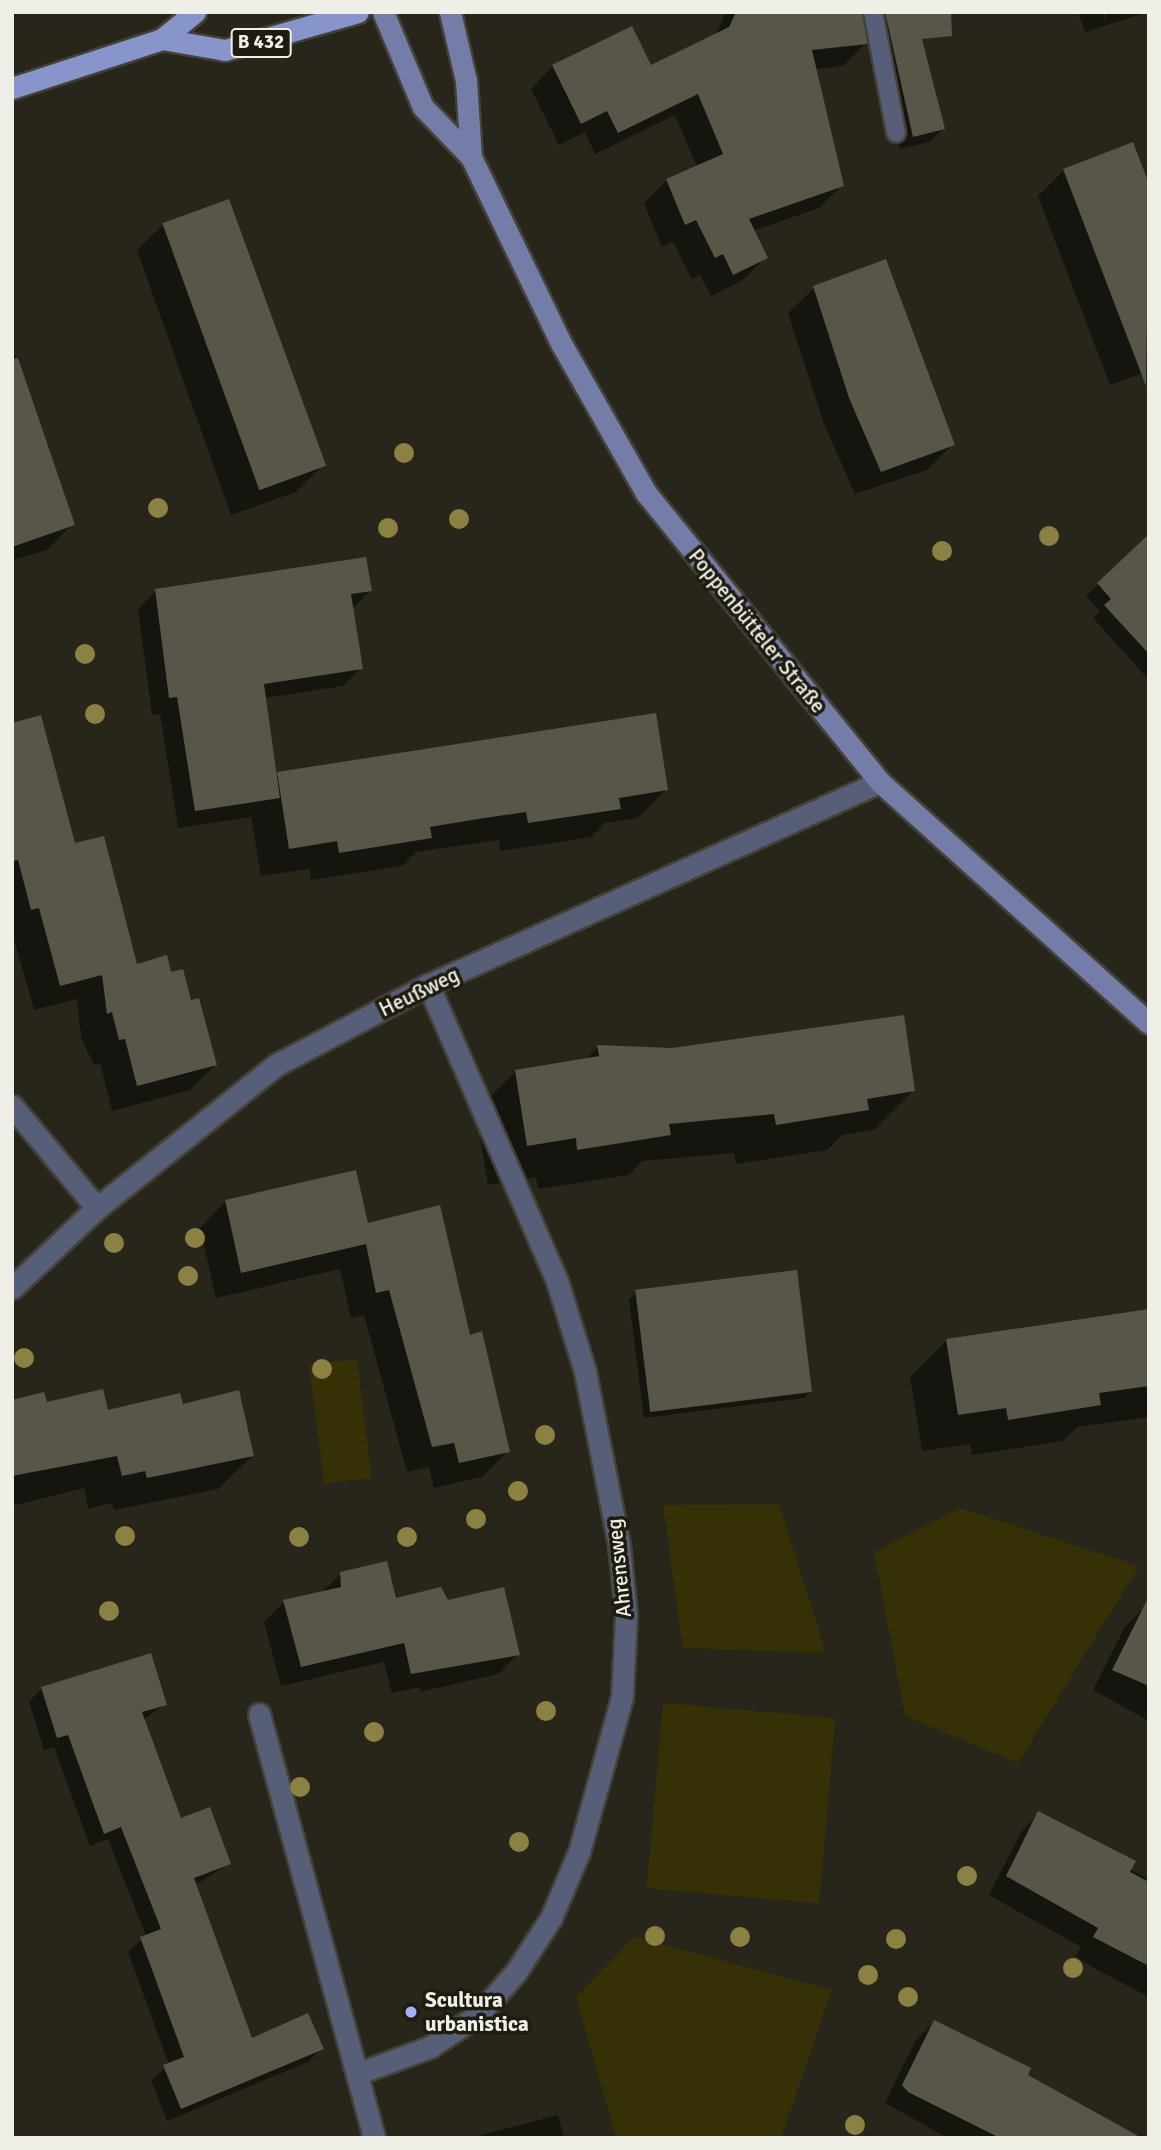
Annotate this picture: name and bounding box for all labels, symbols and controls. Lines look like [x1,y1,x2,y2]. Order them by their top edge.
road number: B 432 [230,28,292,58]
street label: Poppenbütteler Straße [683,544,831,718]
street label: Heußweg [375,962,463,1022]
street label: Ahrensweg [601,1517,637,1619]
place label: Scultura urbanistica [425,1987,529,2037]
marker: Scultura urbanistica [403,2004,419,2020]

